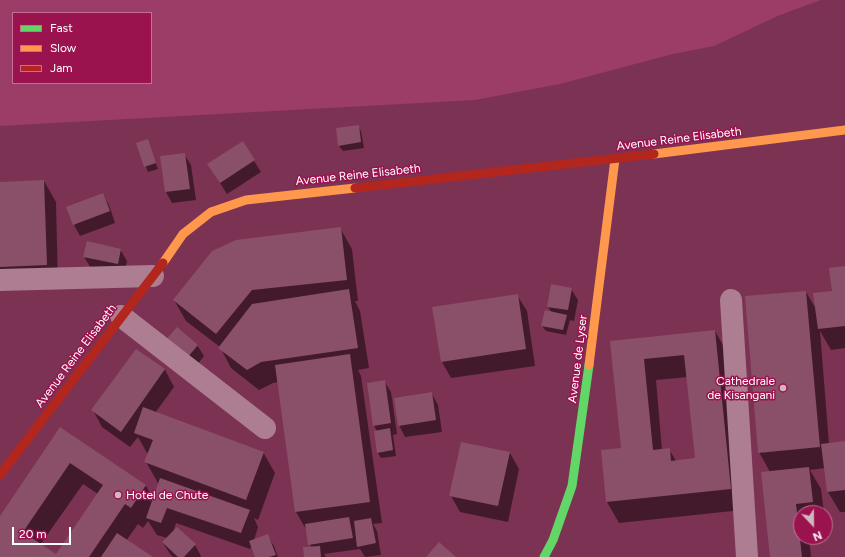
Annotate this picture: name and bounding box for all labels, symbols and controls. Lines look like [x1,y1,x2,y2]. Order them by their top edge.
legend [12,12,152,84]
text: Fast [50,21,73,35]
text: Slow [50,41,76,55]
text: Jam [50,61,73,75]
street label: Avenue Reine Elisabeth [616,124,742,154]
street label: Avenue Reine Elisabeth [295,161,421,189]
street label: Avenue Reine Elisabeth [32,301,120,411]
street label: Avenue de Lyser [565,314,591,404]
place label: Cathedrale de Kisangani [707,374,775,402]
marker: Cathedrale de Kisangani [778,383,788,393]
place label: Hotel de Chute [126,488,208,502]
marker: Hotel de Chute [113,490,123,500]
north arrow [793,505,833,545]
scale bar [14,519,73,545]
text: 20 m [19,527,47,541]
text: N [811,528,824,543]

